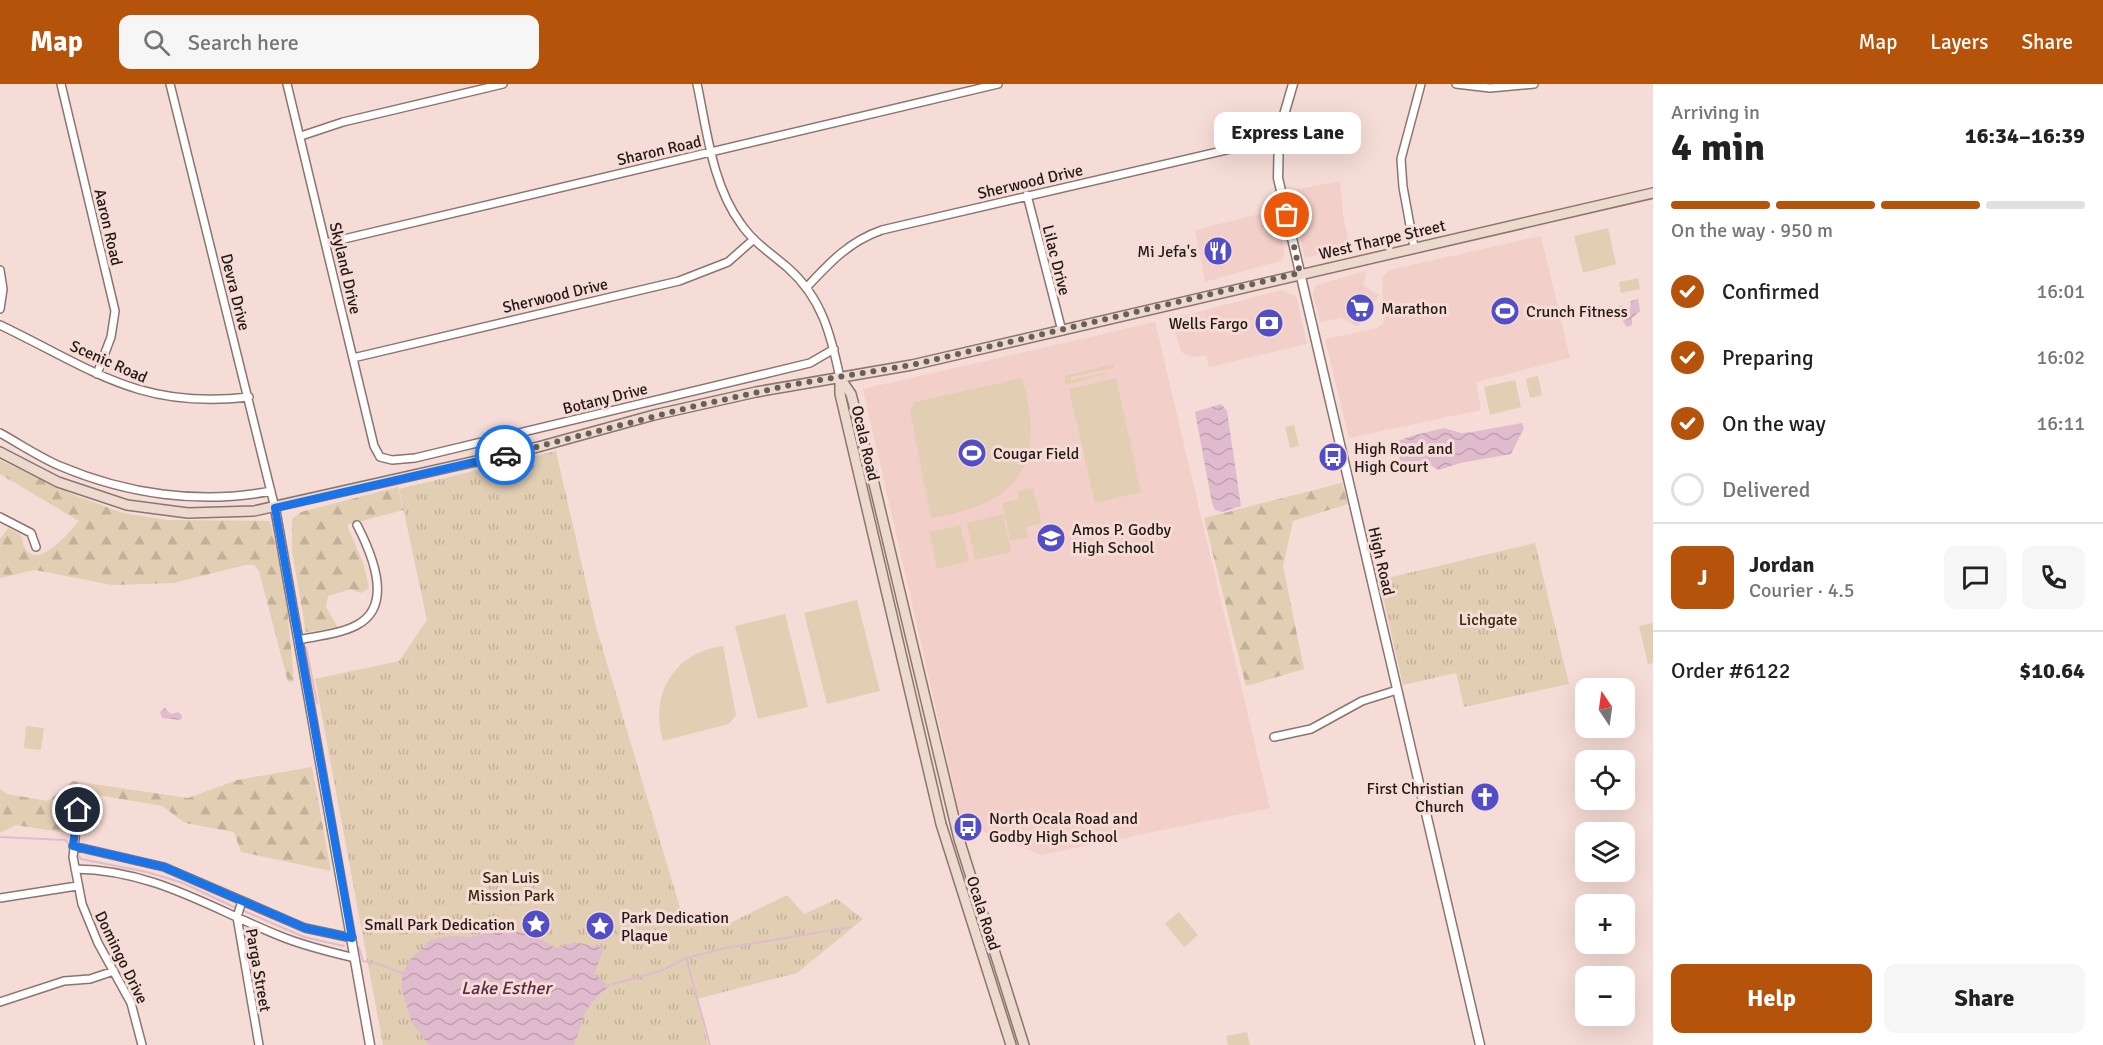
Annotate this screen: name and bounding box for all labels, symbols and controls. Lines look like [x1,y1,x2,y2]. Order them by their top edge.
search box [119,15,539,69]
text: Map [30,25,83,59]
icon: search [140,26,173,59]
text: Search here [188,29,299,56]
text: Map [1859,29,1897,55]
text: Layers [1930,29,1988,55]
text: Share [2021,29,2073,55]
text: Arriving in [1671,100,1760,125]
callout: Express Lane [1214,113,1360,155]
text: Express Lane [1231,120,1344,145]
text: 16:34–16:39 [1965,122,2085,149]
text: 4 min [1671,123,1765,171]
street label: Sharon Road [615,132,703,170]
street label: Sherwood Drive [976,160,1085,204]
street label: Aaron Road [89,187,127,268]
pin [1261,189,1312,240]
icon: bag [1270,198,1303,231]
street label: West Tharpe Street [1317,216,1448,264]
text: On the way · 950 m [1671,218,1833,243]
street label: Skyland Drive [325,220,365,316]
street label: Lilac Drive [1038,223,1074,298]
restaurant icon: Mi Jefa's [1202,235,1234,267]
place label: Mi Jefa's [1137,242,1197,262]
street label: Devra Drive [216,252,254,333]
street label: Sherwood Drive [501,274,610,318]
icon: check [1671,275,1704,308]
text: Confirmed [1722,278,1820,305]
text: 16:01 [2036,279,2085,304]
supermarket icon: Marathon [1344,292,1376,324]
sports icon: Crunch Fitness [1489,295,1521,327]
place label: Marathon [1381,299,1447,319]
place label: Crunch Fitness [1526,302,1628,322]
bank icon: Wells Fargo [1253,307,1285,339]
place label: Wells Fargo [1169,314,1248,334]
street label: Scenic Road [67,336,150,388]
icon: check [1671,341,1704,374]
text: Preparing [1722,344,1814,371]
text: 16:02 [2036,345,2085,370]
street label: Botany Drive [561,379,650,419]
street label: Ocala Road [847,404,883,483]
icon: check [1671,407,1704,440]
text: On the way [1722,410,1826,437]
text: 16:11 [2036,411,2085,436]
courier [475,425,535,485]
sports icon: Cougar Field [956,437,988,469]
icon: car [489,439,522,472]
place label: High Road and High Court [1354,439,1453,477]
bus stop icon: High Road and High Court [1317,441,1349,473]
place label: Cougar Field [993,444,1079,464]
text: Delivered [1722,476,1810,503]
place label: Amos P. Godby High School [1072,520,1172,558]
school or university icon: Amos P. Godby High School [1035,522,1067,554]
street label: High Road [1363,525,1399,598]
button: chat [1944,546,2007,609]
button: phone [2022,546,2085,609]
text: Jordan [1749,551,1815,578]
text: J [1697,564,1708,591]
text: Courier · 4.5 [1749,578,1855,603]
park label: Lichgate [1459,610,1517,630]
text: Order #6122 [1671,657,1791,684]
text: $10.64 [2019,657,2085,684]
north arrow [1575,678,1635,738]
map controls [1575,678,1635,1026]
button: locate [1575,750,1635,810]
place label: First Christian Church [1367,779,1464,817]
church icon: First Christian Church [1469,781,1501,813]
pin [52,784,103,835]
icon: home [61,793,94,826]
place label: North Ocala Road and Godby High School [989,809,1138,847]
bus stop icon: North Ocala Road and Godby High School [952,811,984,843]
button: layers [1575,822,1635,882]
park label: San Luis Mission Park [468,868,554,906]
street label: Ocala Road [962,874,1004,953]
button: + [1575,894,1635,954]
street label: Domingo Drive [90,908,152,1007]
place icon: Small Park Dedication [520,908,552,940]
place label: Park Dedication Plaque [621,908,729,946]
place icon: Park Dedication Plaque [584,910,616,942]
place label: Small Park Dedication [365,915,515,935]
street label: Parga Street [241,927,275,1014]
button: Help [1671,964,1872,1033]
button: Share [1884,964,2085,1033]
button: − [1575,966,1635,1026]
water label: Lake Esther [461,977,553,999]

